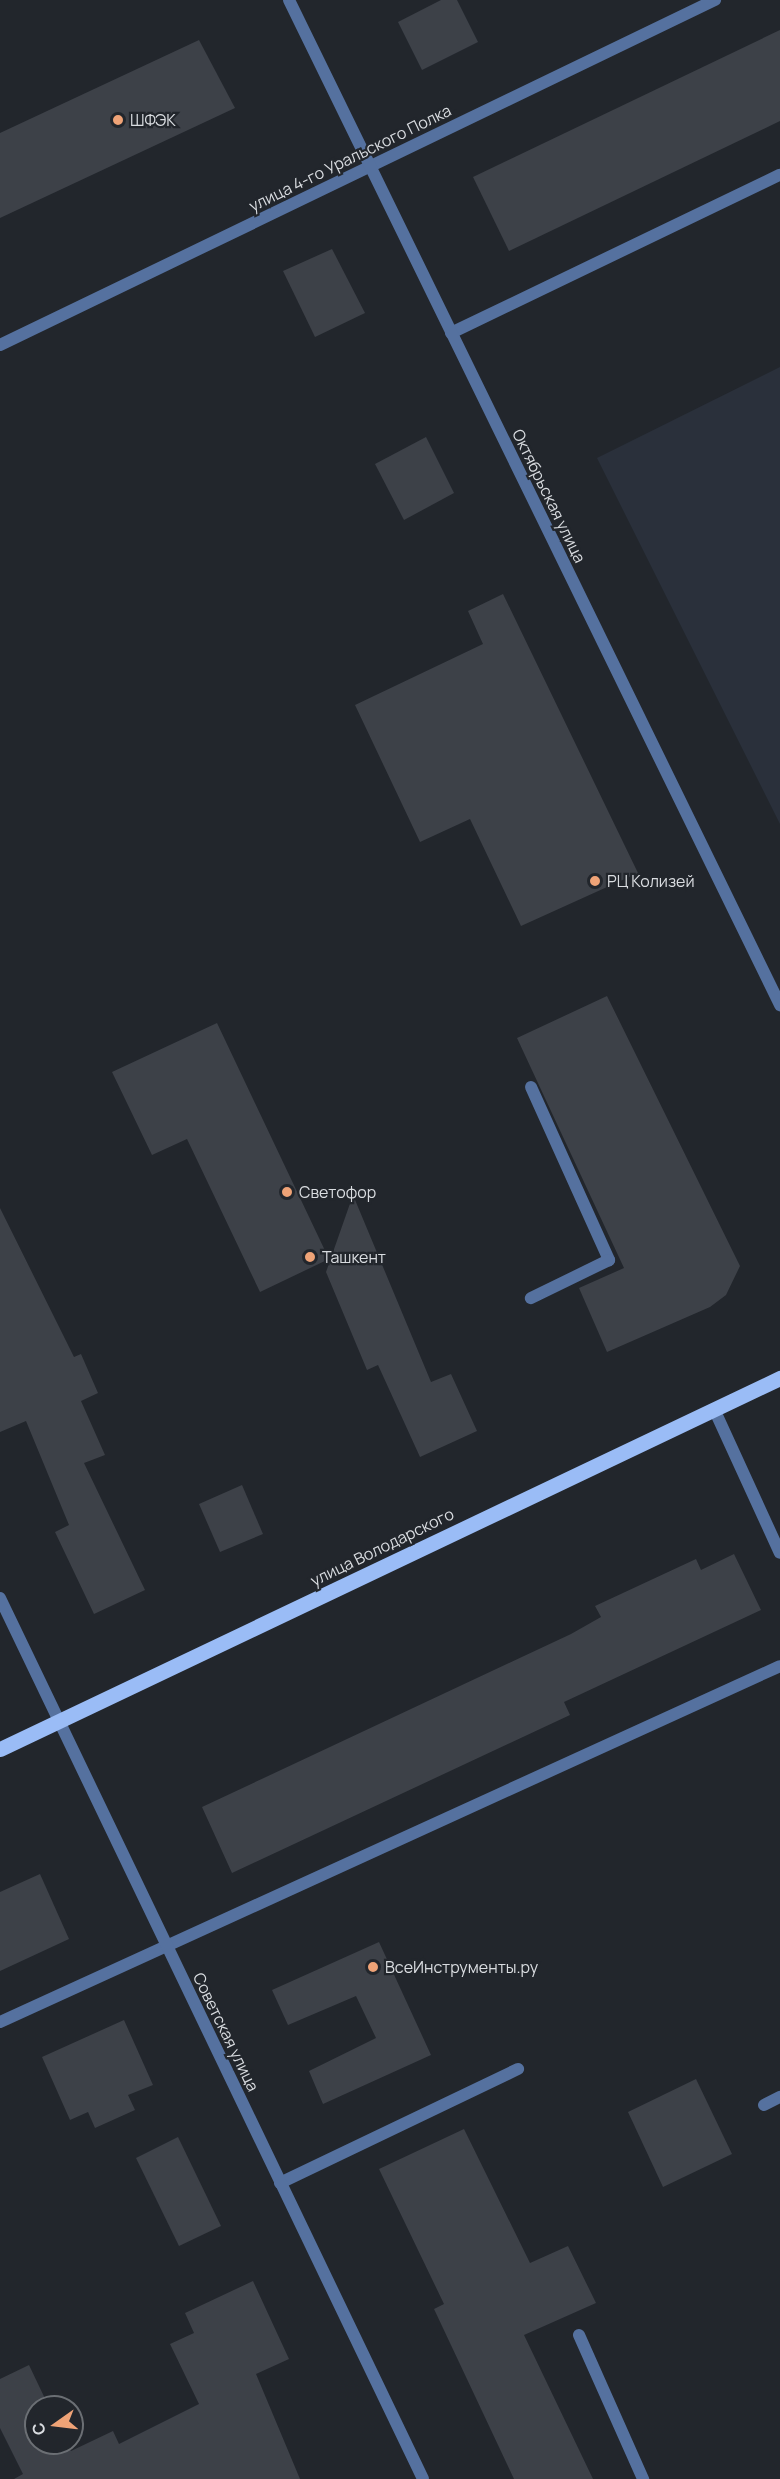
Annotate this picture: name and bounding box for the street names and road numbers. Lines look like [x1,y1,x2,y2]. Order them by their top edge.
street label: улица 4-го Уральского Полка [246,101,454,215]
street label: Октябрьская улица [508,426,590,566]
street label: улица Володарского [307,1504,457,1590]
street label: Советская улица [189,1970,263,2094]

